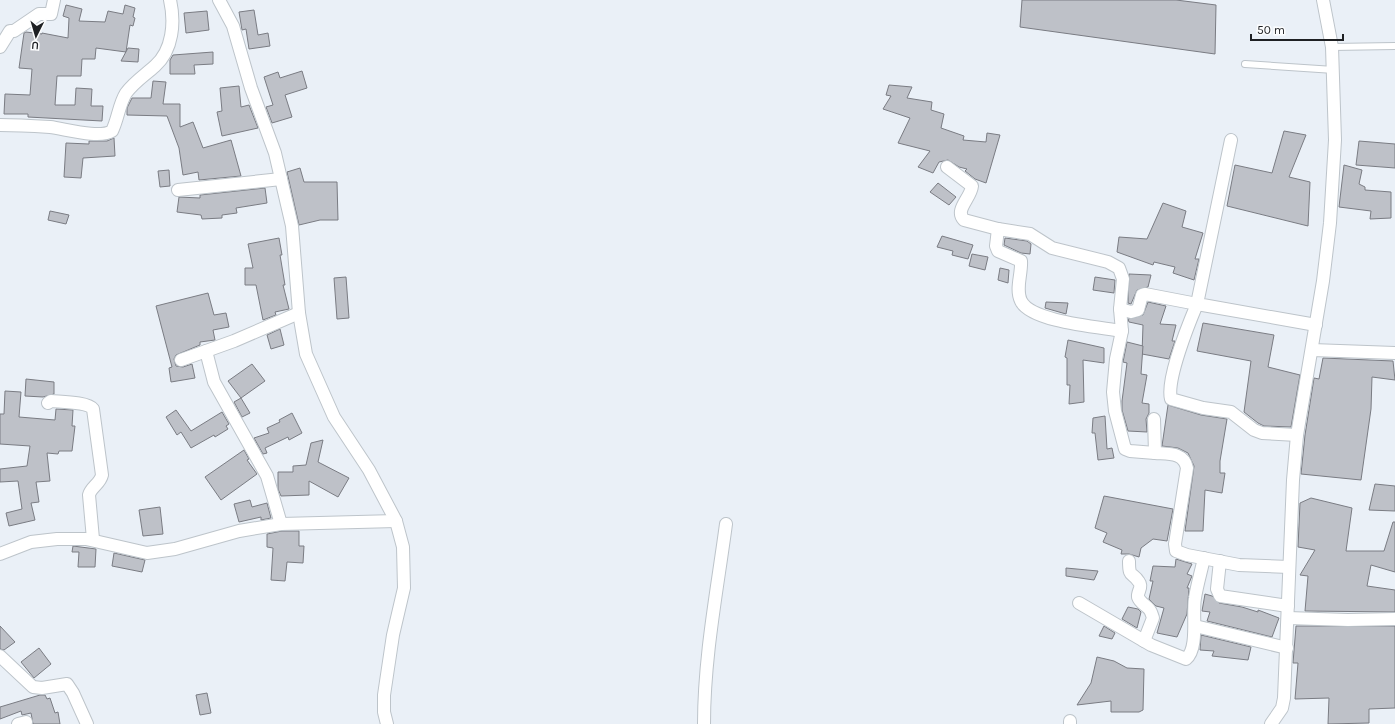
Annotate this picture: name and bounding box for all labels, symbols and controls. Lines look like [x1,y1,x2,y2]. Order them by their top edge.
north arrow [16,16,56,56]
scale bar [1251,16,1343,42]
text: 50 m [1257,23,1285,37]
text: U [31,39,40,52]

